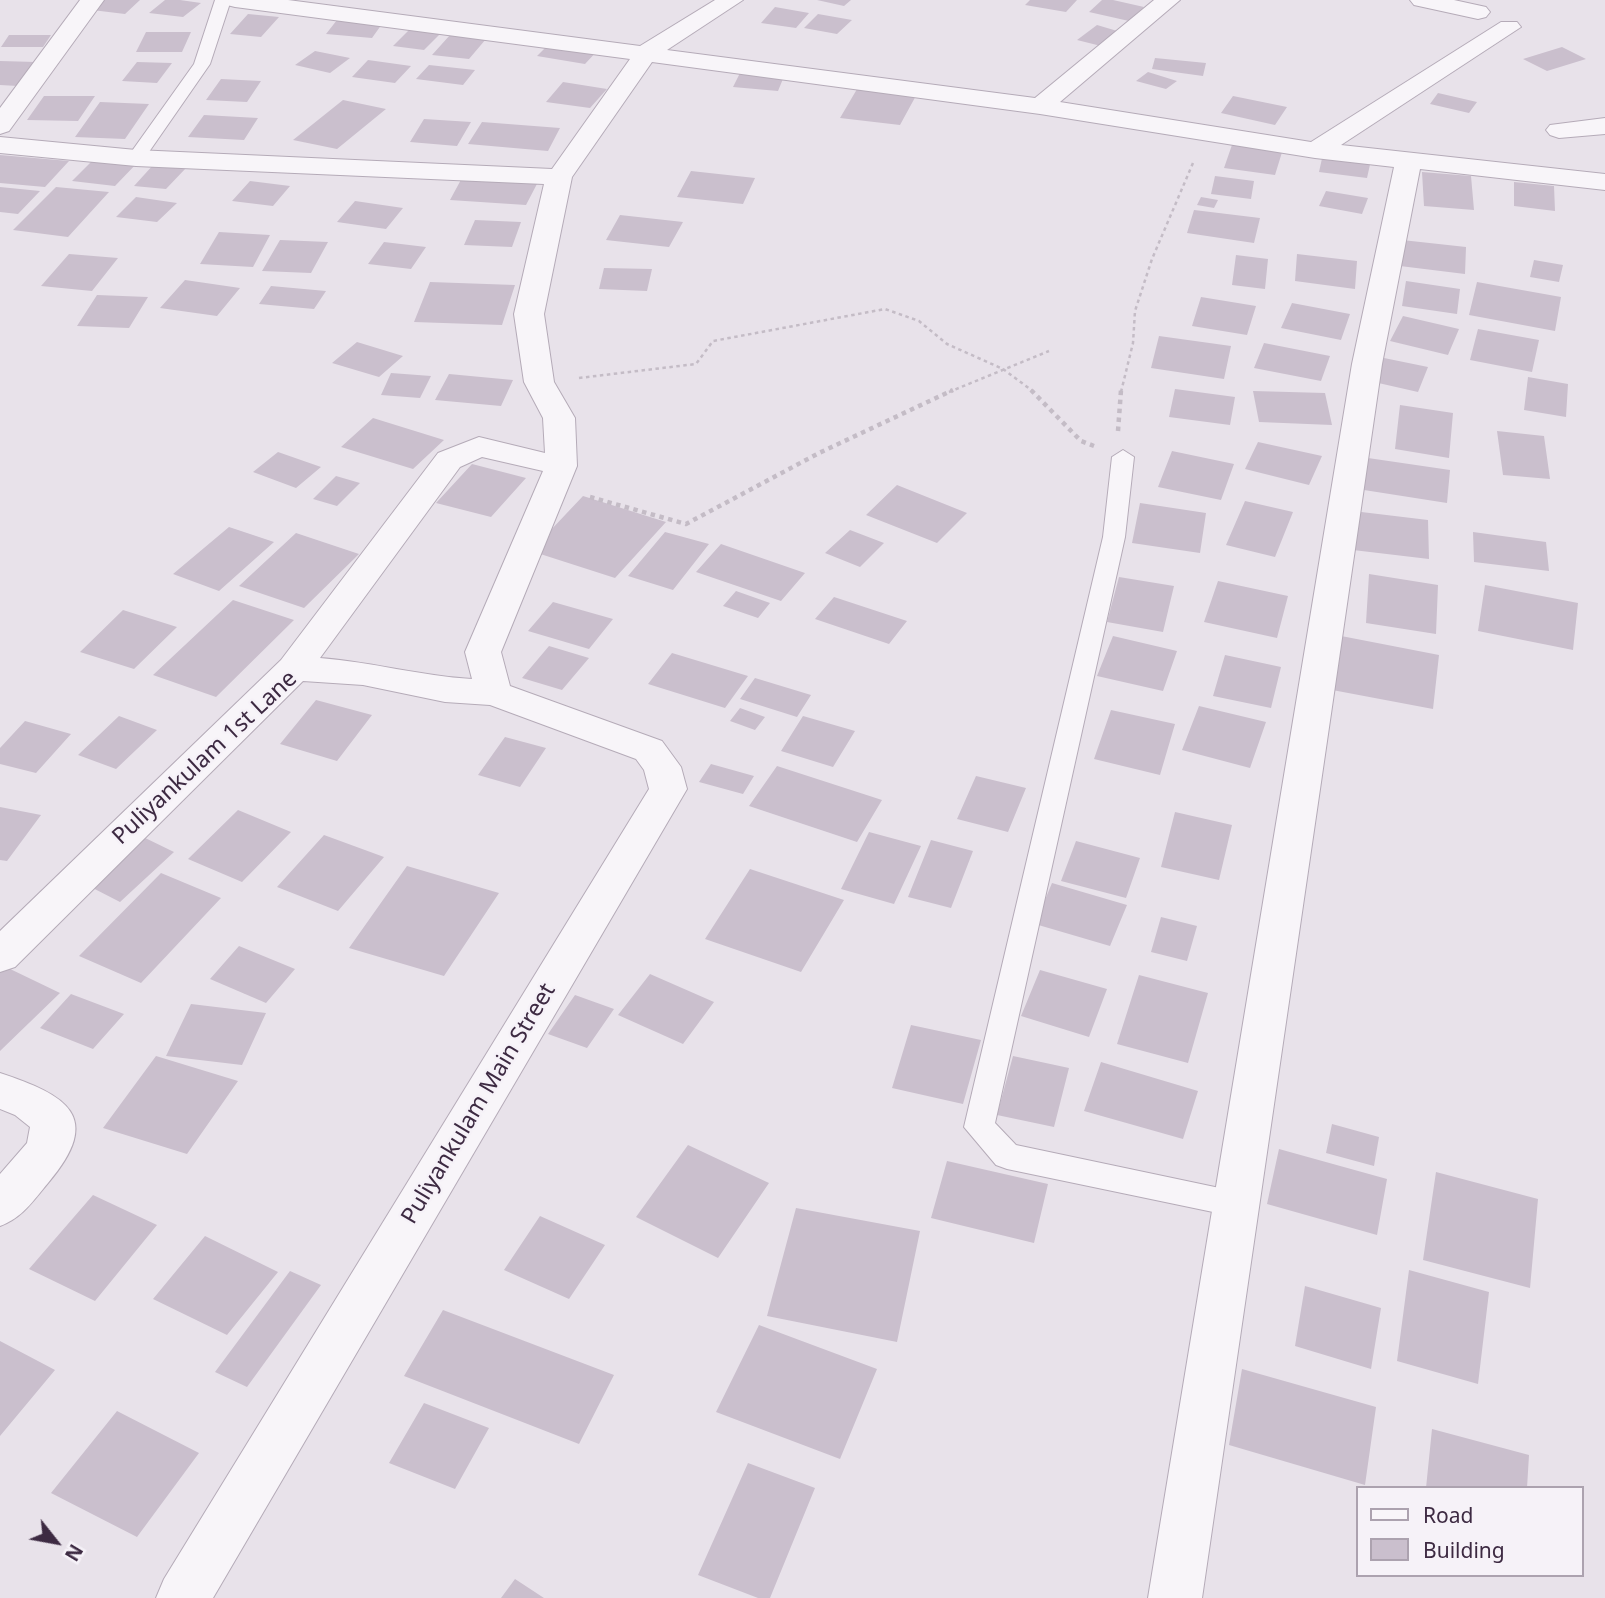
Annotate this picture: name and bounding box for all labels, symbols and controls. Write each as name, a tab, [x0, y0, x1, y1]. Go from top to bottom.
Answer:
street label: Puliyankulam 1st Lane	[107, 665, 303, 851]
street label: Puliyankulam Main Street	[396, 979, 562, 1229]
legend	[1356, 1486, 1584, 1577]
text: Road	[1423, 1501, 1473, 1529]
north arrow	[21, 1507, 91, 1577]
text: Building	[1423, 1536, 1505, 1564]
text: N	[59, 1539, 89, 1566]

